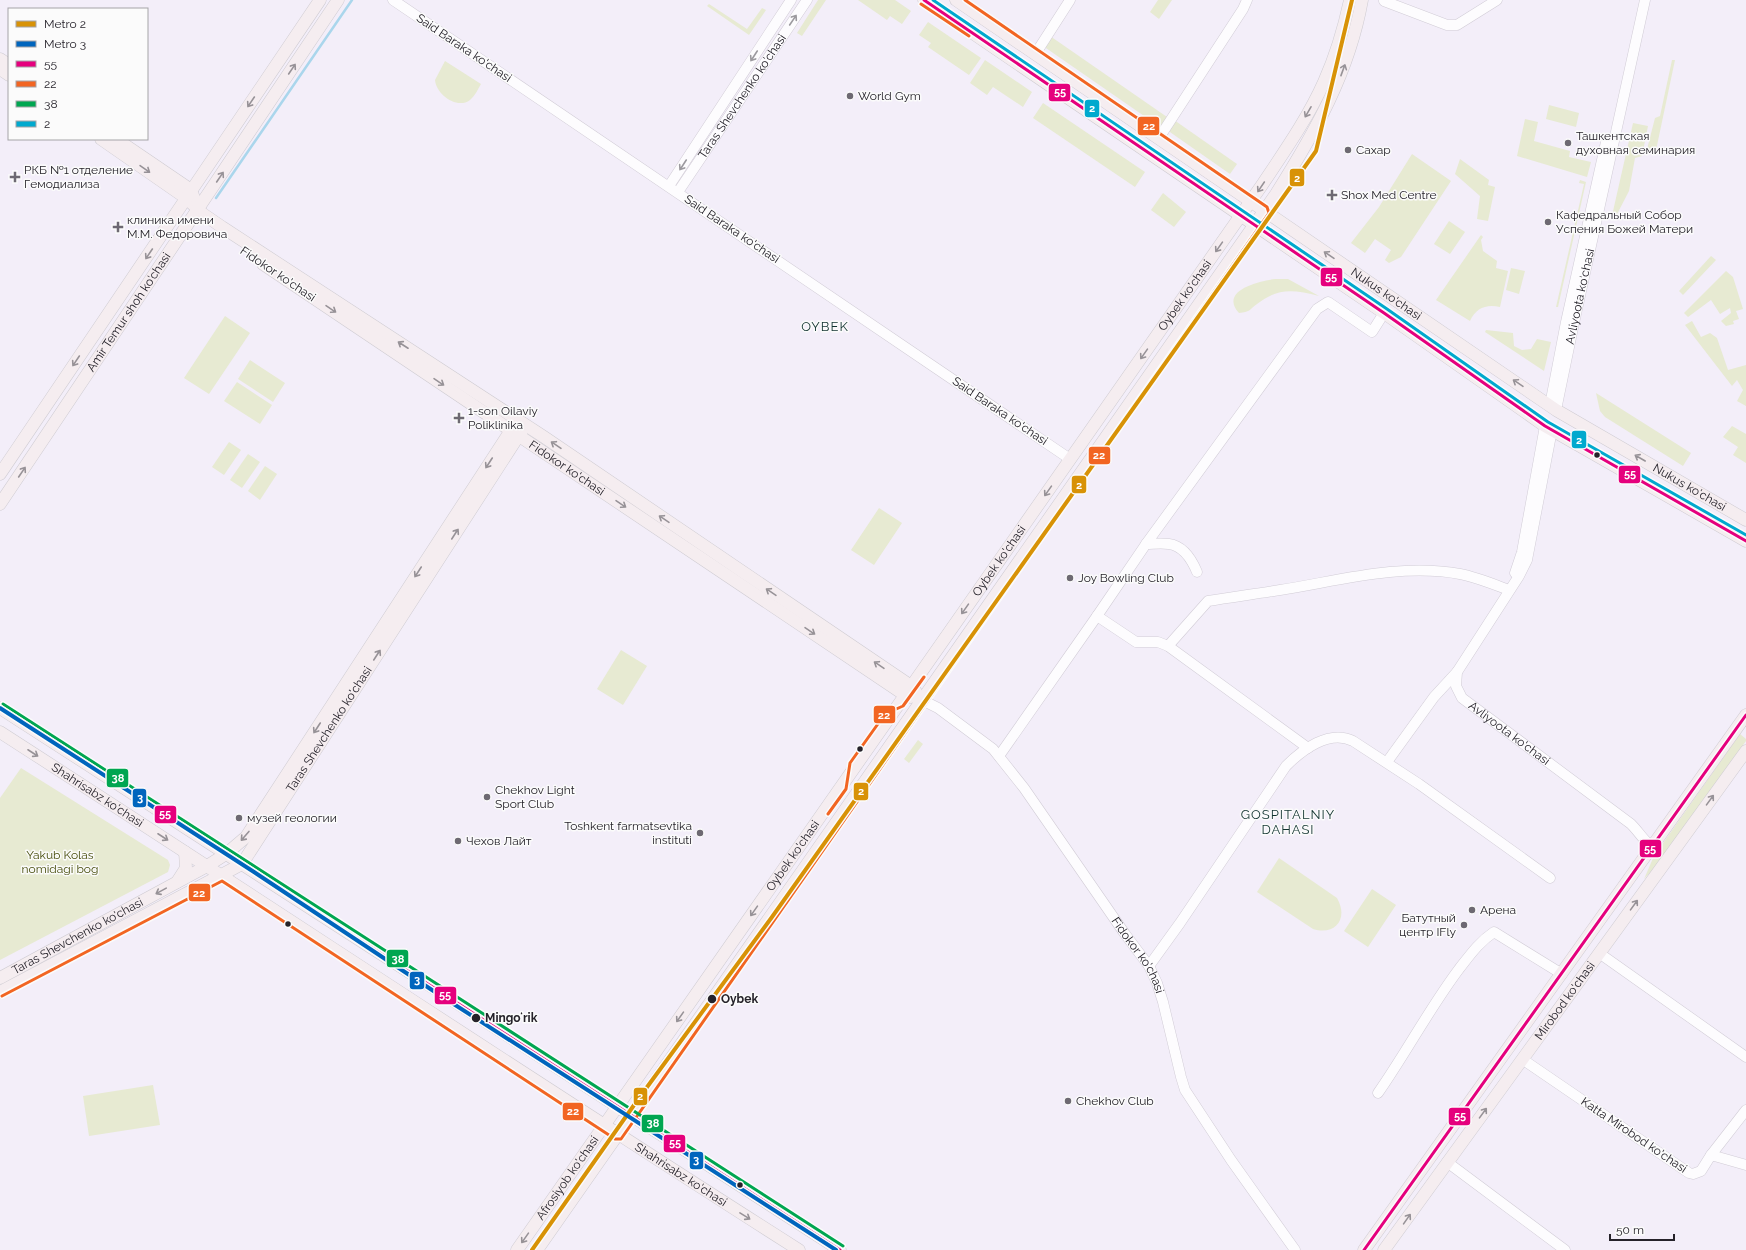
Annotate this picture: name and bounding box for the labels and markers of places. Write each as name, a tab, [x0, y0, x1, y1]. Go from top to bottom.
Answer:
place label: World Gym	[858, 89, 921, 103]
marker: World Gym	[845, 91, 855, 101]
place label: Ташкентская духовная семинария	[1576, 129, 1695, 157]
marker: Ташкентская духовная семинария	[1563, 138, 1573, 148]
place label: Сахар	[1356, 143, 1391, 157]
marker: Сахар	[1343, 145, 1353, 155]
place label: РКБ №1 отделение Гемодиализа	[24, 163, 133, 191]
marker: РКБ №1 отделение Гемодиализа	[9, 171, 21, 183]
place label: Shox Med Centre	[1341, 188, 1437, 202]
marker: Shox Med Centre	[1326, 189, 1338, 201]
place label: Кафедральный Собор Успения Божeй Матери	[1556, 208, 1693, 236]
place label: клиника имени М.М. Федоровича	[127, 213, 227, 241]
marker: Кафедральный Собор Успения Божeй Матери	[1543, 217, 1553, 227]
marker: клиника имени М.М. Федоровича	[112, 221, 124, 233]
place label: 1-son Oilaviy Poliklinika	[468, 404, 538, 432]
marker: 1-son Oilaviy Poliklinika	[453, 412, 465, 424]
unlabelled marker	[1592, 450, 1602, 460]
place label: Joy Bowling Club	[1078, 571, 1174, 585]
marker: Joy Bowling Club	[1065, 573, 1075, 583]
unlabelled marker	[855, 744, 865, 754]
place label: Chekhov Light Sport Club	[495, 783, 575, 811]
marker: Chekhov Light Sport Club	[482, 792, 492, 802]
place label: музей геологии	[247, 811, 337, 825]
marker: музей геологии	[234, 813, 244, 823]
place label: Toshkent farmatsevtika instituti	[564, 819, 692, 847]
marker: Toshkent farmatsevtika instituti	[695, 828, 705, 838]
place label: Чехов Лайт	[466, 834, 532, 848]
marker: Чехов Лайт	[453, 836, 463, 846]
place label: Арена	[1480, 903, 1516, 917]
marker: Арена	[1467, 905, 1477, 915]
place label: Батутный центр IFly	[1399, 911, 1456, 939]
unlabelled marker	[283, 919, 293, 929]
marker: Батутный центр IFly	[1459, 920, 1469, 930]
place label: Oybek	[721, 992, 758, 1006]
marker: Oybek	[706, 993, 718, 1005]
place label: Mingoʻrik	[485, 1011, 538, 1025]
marker: Mingoʻrik	[470, 1012, 482, 1024]
place label: Chekhov Club	[1076, 1094, 1154, 1108]
marker: Chekhov Club	[1063, 1096, 1073, 1106]
unlabelled marker	[735, 1180, 745, 1190]

